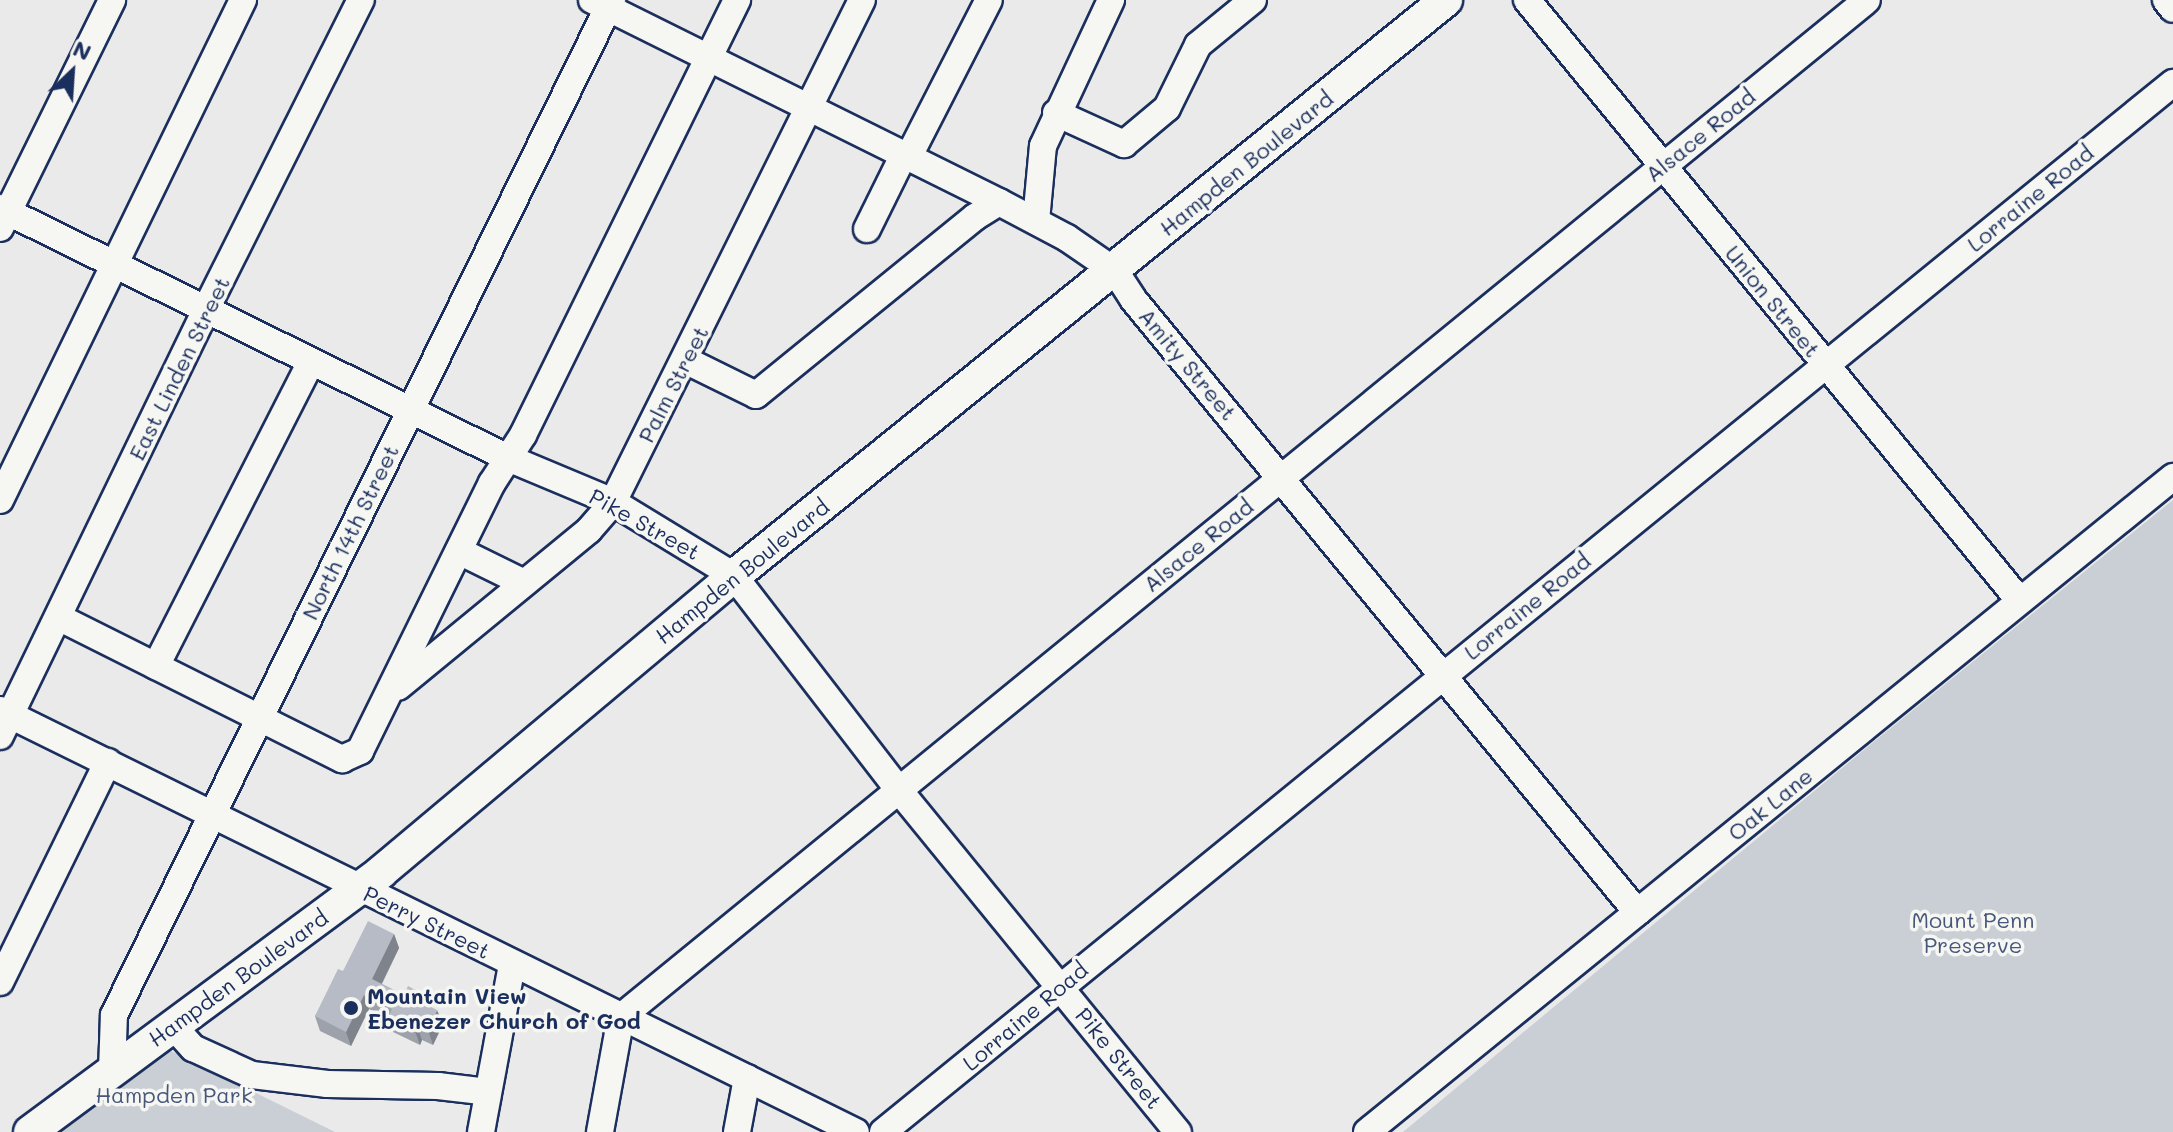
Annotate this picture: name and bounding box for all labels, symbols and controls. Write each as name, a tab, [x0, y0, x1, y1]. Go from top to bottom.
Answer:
north arrow	[32, 32, 112, 112]
text: N	[69, 33, 96, 66]
street label: Alsace Road	[1640, 83, 1760, 187]
street label: Hampden Boulevard	[1154, 85, 1338, 241]
street label: Lorraine Road	[1962, 139, 2098, 257]
street label: Union Street	[1720, 240, 1826, 362]
street label: East Linden Street	[123, 272, 235, 464]
street label: Amity Street	[1134, 303, 1242, 425]
street label: Palm Street	[632, 321, 714, 447]
street label: North 14th Street	[296, 440, 404, 624]
street label: Pike Street	[585, 483, 705, 565]
street label: Hampden Boulevard	[650, 493, 834, 649]
street label: Alsace Road	[1138, 493, 1258, 597]
street label: Lorraine Road	[1459, 547, 1595, 665]
street label: Oak Lane	[1722, 762, 1818, 846]
street label: Perry Street	[359, 880, 495, 964]
street label: Hampden Boulevard	[143, 904, 333, 1052]
park label: Mount Penn Preserve	[1912, 906, 2034, 958]
street label: Lorraine Road	[957, 956, 1093, 1076]
place label: Mountain View Ebenezer Church of God	[367, 982, 641, 1034]
marker: Mountain View Ebenezer Church of God	[342, 999, 360, 1017]
street label: Pike Street	[1070, 1002, 1168, 1114]
park label: Hampden Park	[95, 1082, 253, 1108]

